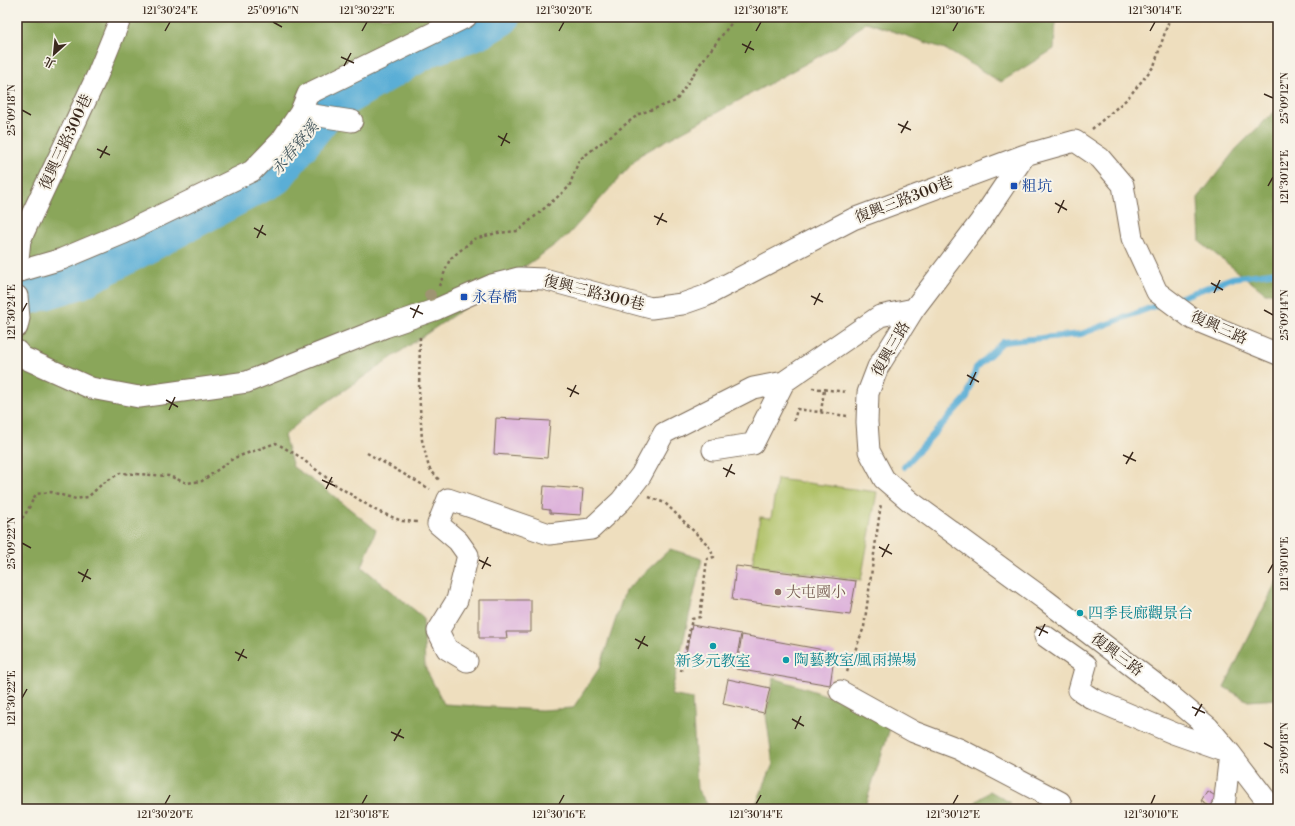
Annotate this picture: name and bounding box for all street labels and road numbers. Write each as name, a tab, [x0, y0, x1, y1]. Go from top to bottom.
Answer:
street label: 復興三路300巷	[36, 91, 96, 193]
street label: 復興三路300巷	[852, 173, 956, 227]
street label: 復興三路300巷	[542, 271, 646, 315]
street label: 復興三路	[1188, 307, 1250, 349]
street label: 復興三路	[868, 318, 914, 380]
street label: 復興三路	[1087, 629, 1147, 681]

